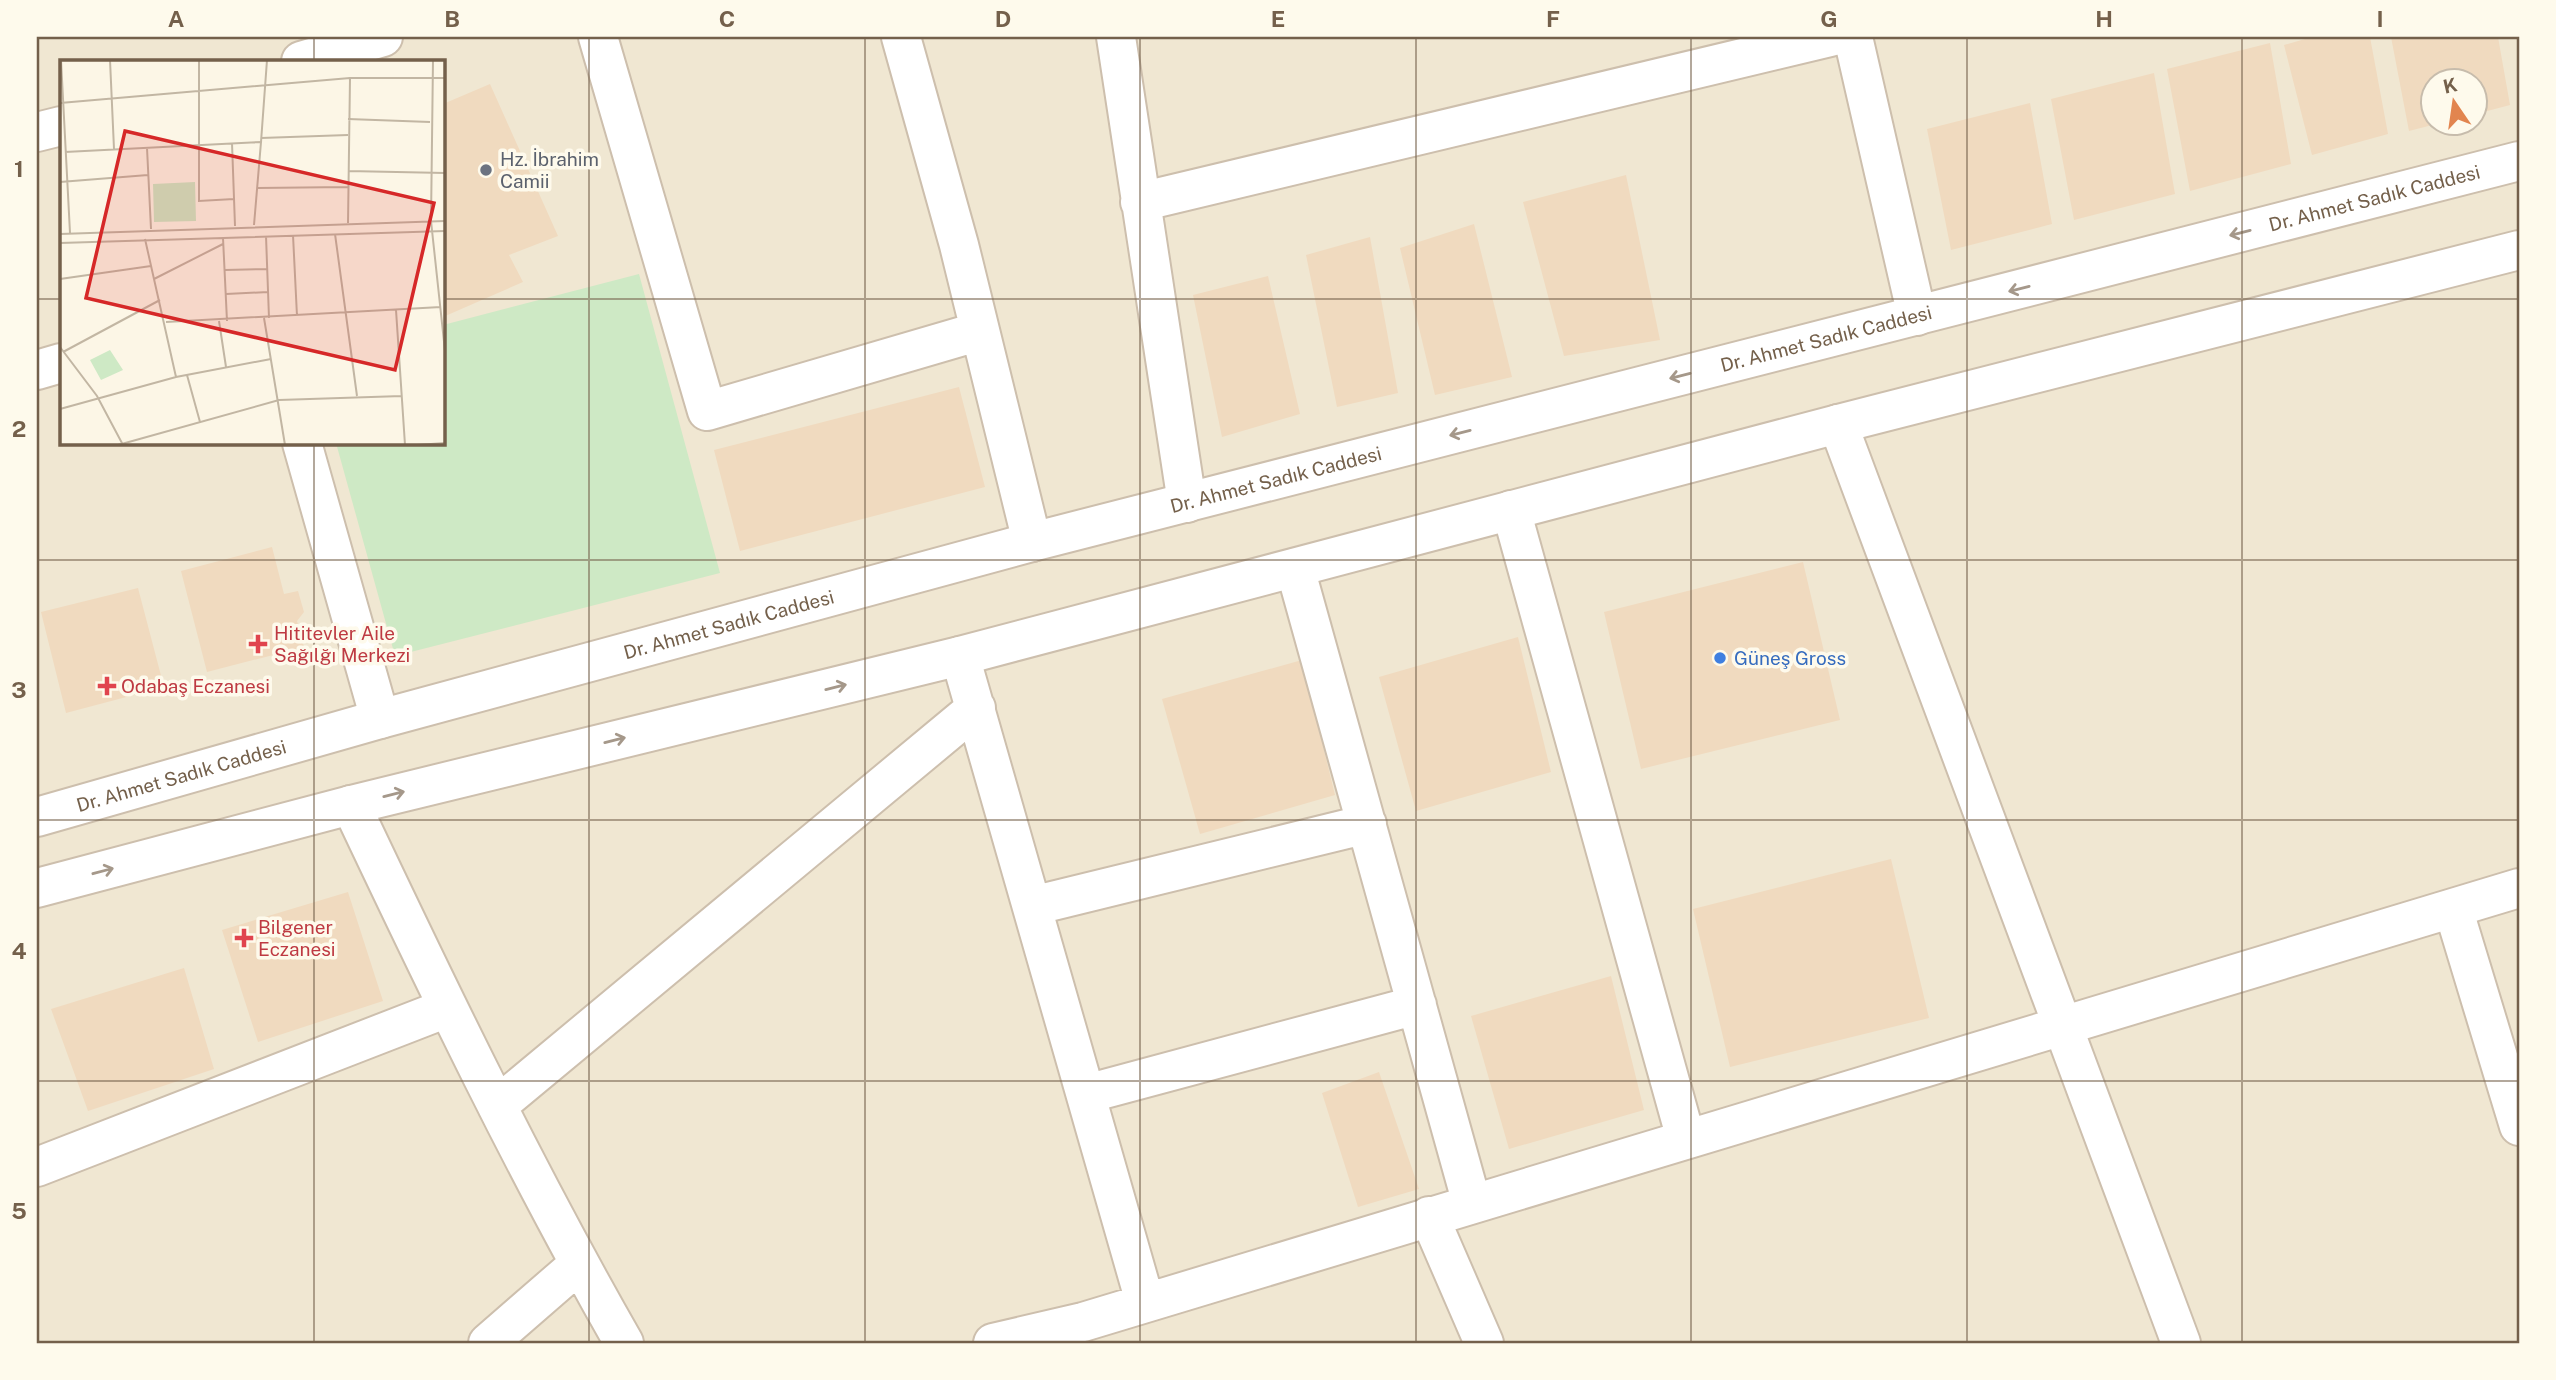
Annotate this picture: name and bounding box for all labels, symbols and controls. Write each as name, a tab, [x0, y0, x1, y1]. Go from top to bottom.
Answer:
text: A	[168, 5, 185, 32]
text: B	[444, 5, 460, 32]
text: C	[719, 5, 735, 32]
text: D	[995, 5, 1011, 32]
text: E	[1271, 5, 1285, 32]
text: F	[1546, 5, 1560, 32]
text: G	[1820, 5, 1838, 32]
text: H	[2095, 5, 2113, 32]
text: I	[2376, 5, 2384, 32]
inset map	[60, 60, 444, 444]
north arrow	[2420, 66, 2490, 136]
text: K	[2441, 73, 2460, 98]
place label: Hz. İbrahim Camii	[500, 148, 599, 192]
text: 1	[14, 155, 24, 182]
street label: Dr. Ahmet Sadık Caddesi	[2266, 160, 2482, 236]
marker: Hz. İbrahim Camii	[478, 162, 494, 178]
one-way arrow	[2229, 227, 2251, 240]
one-way arrow	[2008, 284, 2030, 297]
street label: Dr. Ahmet Sadık Caddesi	[1718, 301, 1934, 376]
one-way arrow	[1669, 370, 1692, 383]
text: 2	[12, 415, 26, 442]
one-way arrow	[1449, 427, 1472, 440]
street label: Dr. Ahmet Sadık Caddesi	[1168, 442, 1384, 517]
street label: Dr. Ahmet Sadık Caddesi	[621, 585, 836, 663]
place label: Hititevler Aile Sağılğı Merkezi	[274, 622, 410, 666]
marker: Hititevler Aile Sağılğı Merkezi	[248, 634, 268, 654]
place label: Güneş Gross	[1734, 647, 1846, 669]
marker: Güneş Gross	[1712, 650, 1728, 666]
place label: Odabaş Eczanesi	[121, 675, 270, 697]
text: 3	[11, 676, 27, 703]
marker: Odabaş Eczanesi	[99, 678, 115, 694]
one-way arrow	[824, 679, 847, 693]
one-way arrow	[603, 733, 626, 746]
street label: Dr. Ahmet Sadık Caddesi	[74, 735, 289, 816]
one-way arrow	[382, 787, 405, 800]
one-way arrow	[91, 864, 114, 877]
place label: Bilgener Eczanesi	[258, 916, 335, 960]
marker: Bilgener Eczanesi	[236, 930, 252, 946]
text: 4	[11, 937, 27, 964]
text: 5	[11, 1197, 27, 1224]

